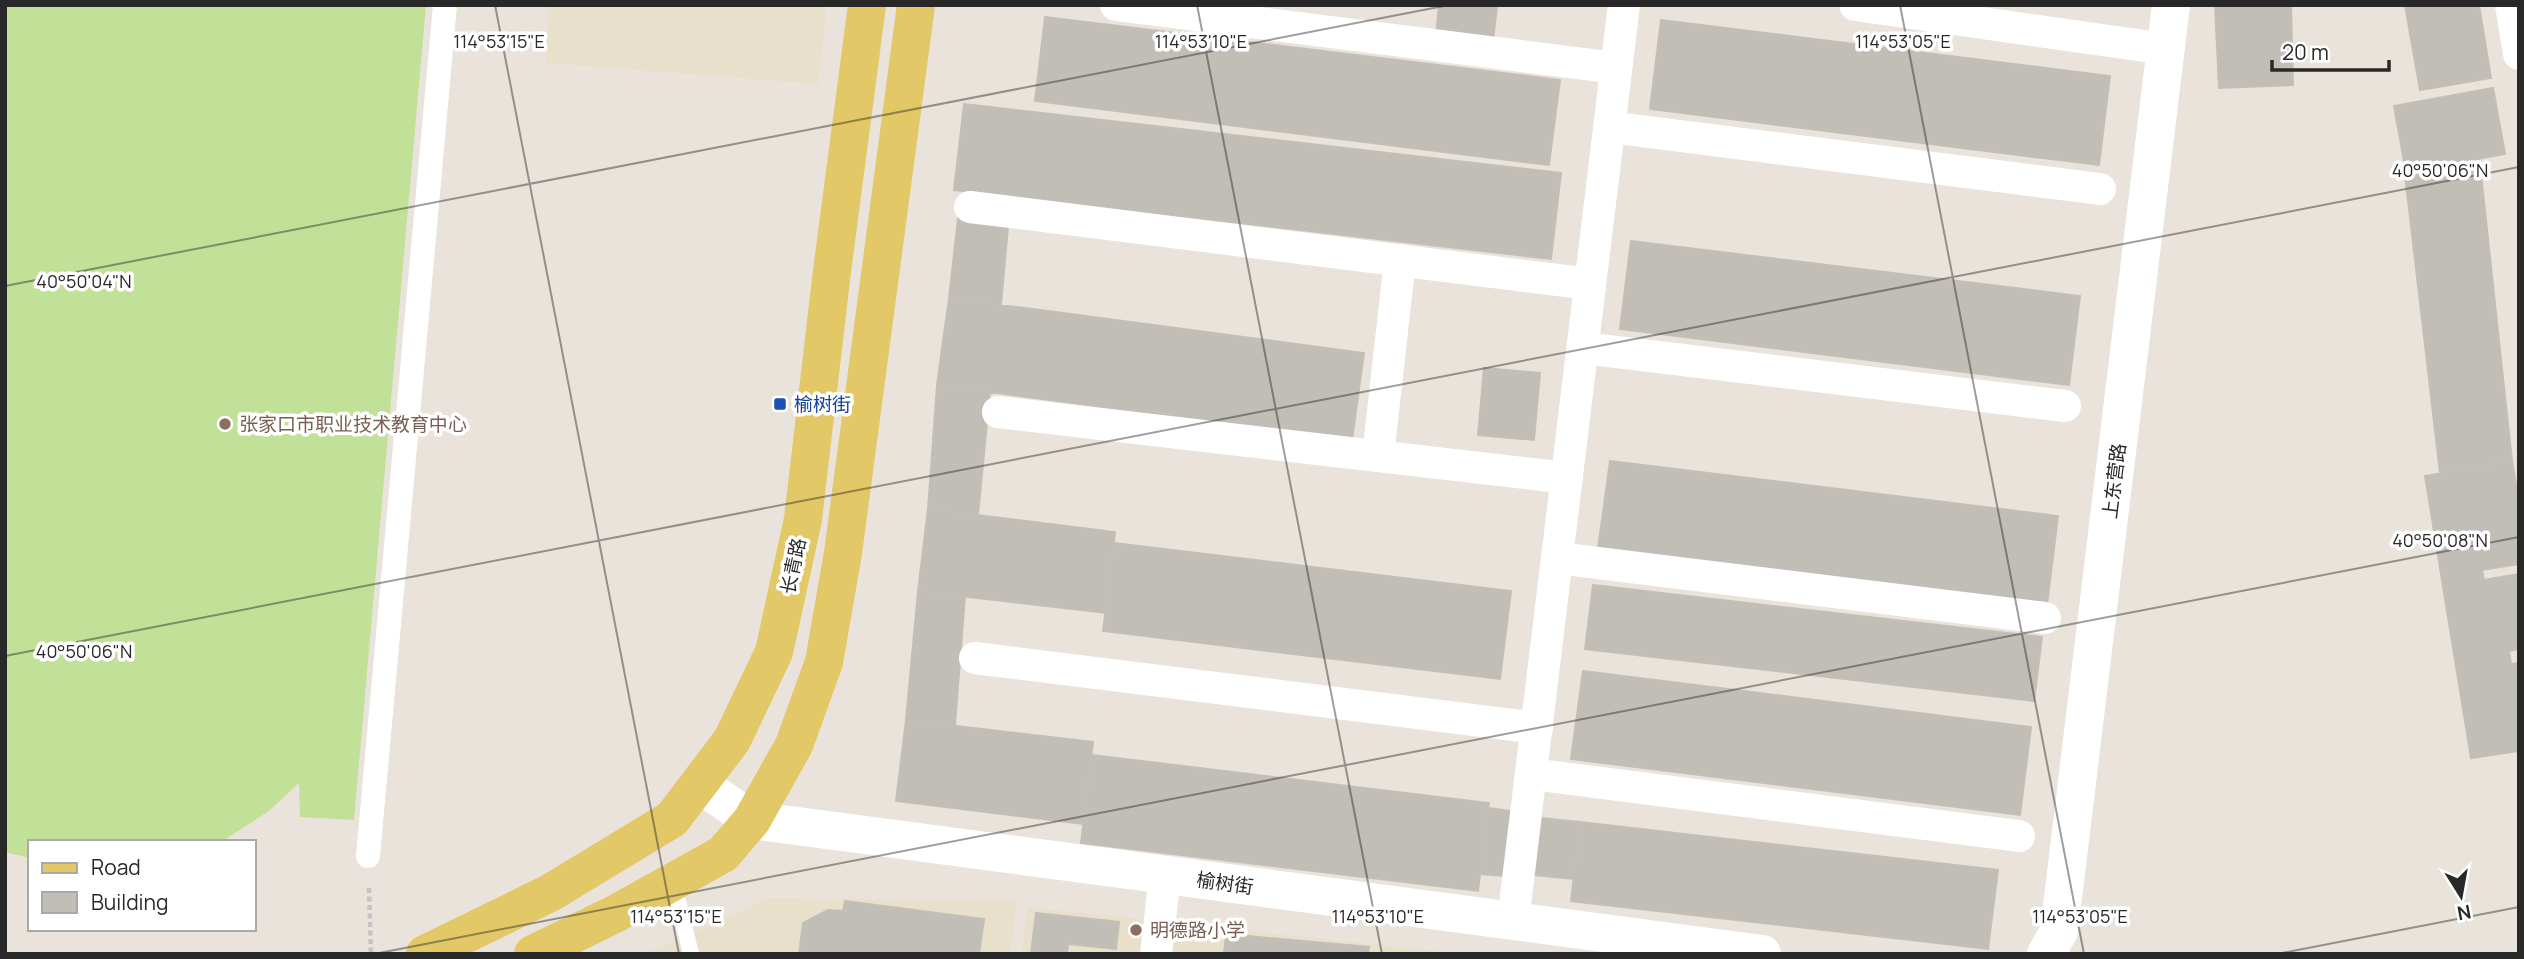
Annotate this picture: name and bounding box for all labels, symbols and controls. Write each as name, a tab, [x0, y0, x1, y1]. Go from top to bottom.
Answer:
scale bar	[2272, 28, 2389, 72]
text: 114°53'15"E	[453, 29, 545, 53]
text: 114°53'10"E	[1155, 29, 1247, 53]
text: 114°53'05"E	[1855, 29, 1951, 53]
text: 20 m	[2282, 38, 2329, 66]
text: 40°50'06"N	[2392, 158, 2488, 182]
text: 40°50'04"N	[36, 269, 132, 293]
place label: 榆树街	[794, 391, 851, 417]
marker: 榆树街	[772, 396, 788, 412]
place label: 张家口市职业技术教育中心	[239, 411, 467, 437]
marker: 张家口市职业技术教育中心	[217, 416, 233, 432]
street label: 上东营路	[2096, 442, 2132, 520]
text: 40°50'08"N	[2392, 528, 2488, 552]
street label: 长青路	[774, 535, 812, 597]
text: 40°50'06"N	[36, 639, 132, 663]
legend	[28, 840, 256, 931]
text: Road	[91, 853, 141, 881]
north arrow	[2426, 861, 2496, 931]
street label: 榆树街	[1195, 866, 1255, 900]
text: Building	[91, 888, 168, 916]
text: N	[2455, 899, 2473, 927]
text: 114°53'15"E	[630, 904, 722, 928]
text: 114°53'10"E	[1332, 904, 1424, 928]
text: 114°53'05"E	[2032, 904, 2128, 928]
place label: 明德路小学	[1150, 917, 1245, 943]
marker: 明德路小学	[1128, 922, 1144, 938]

